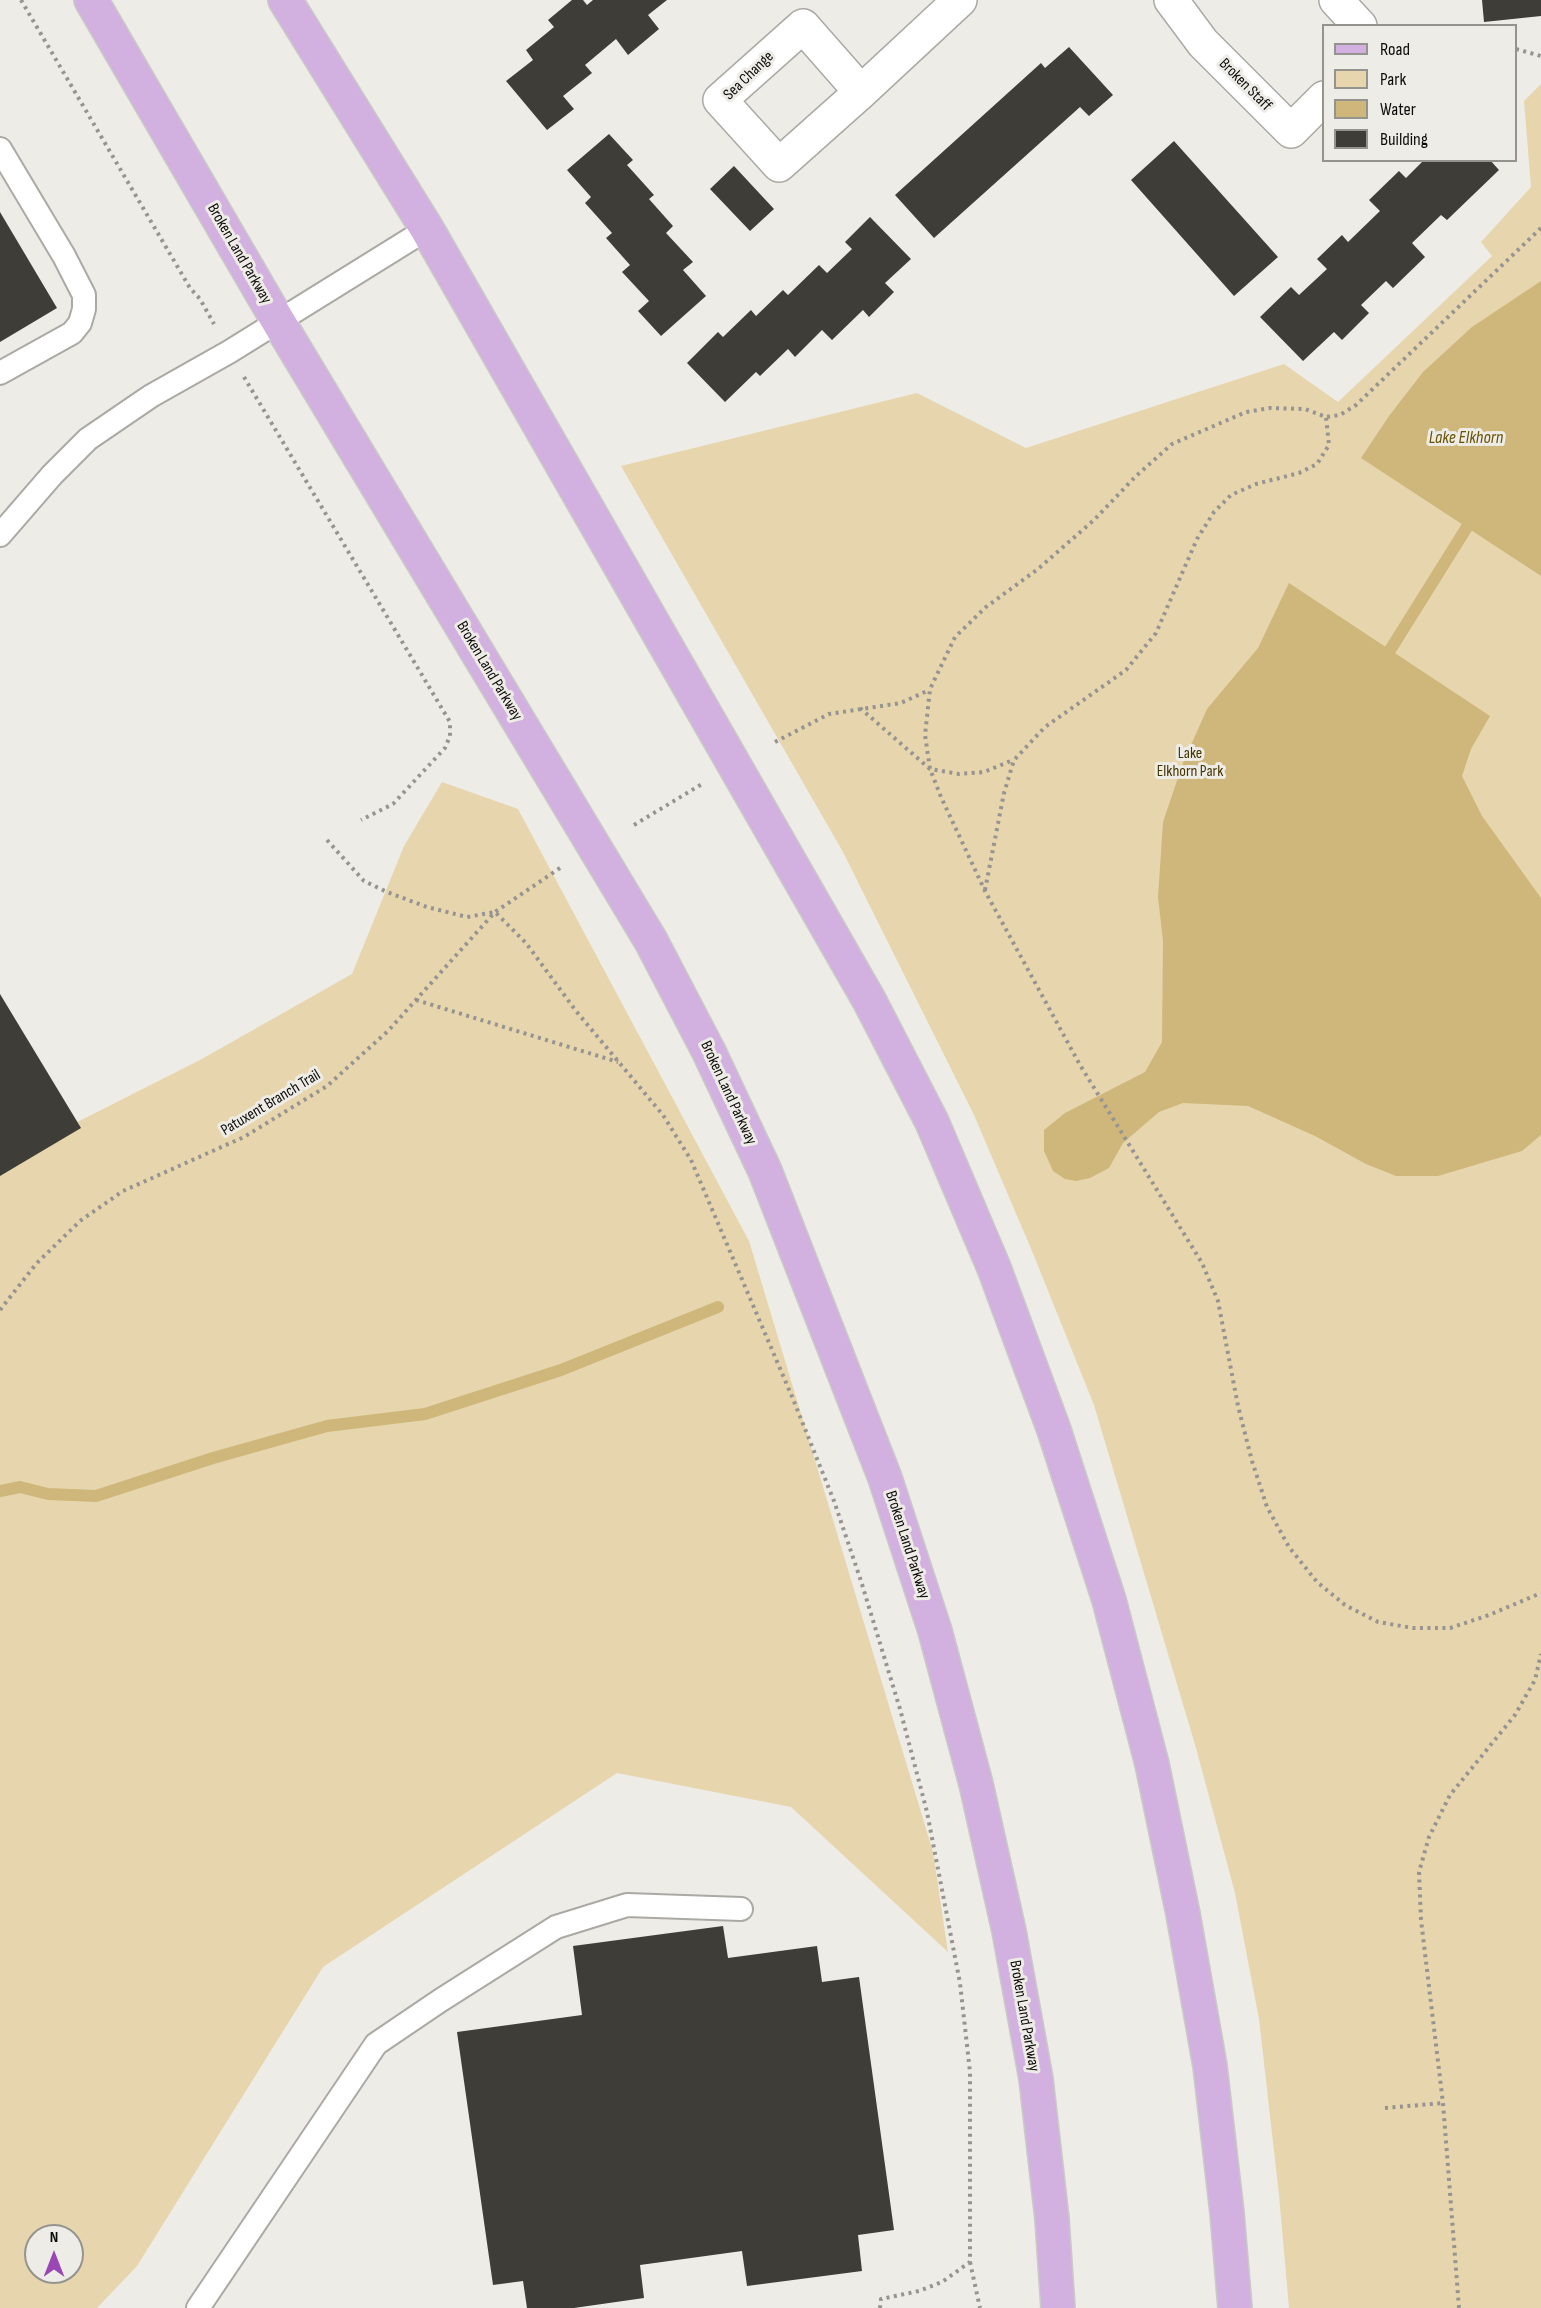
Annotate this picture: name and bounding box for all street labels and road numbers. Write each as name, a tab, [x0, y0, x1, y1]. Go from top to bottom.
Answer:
street label: Sea Change	[720, 47, 778, 105]
street label: Broken Staff	[1215, 55, 1275, 115]
street label: Broken Land Parkway	[203, 201, 275, 307]
street label: Broken Land Parkway	[452, 618, 526, 724]
street label: Broken Land Parkway	[696, 1038, 760, 1148]
street label: Patuxent Branch Trail	[218, 1066, 324, 1140]
street label: Broken Land Parkway	[881, 1489, 933, 1601]
street label: Broken Land Parkway	[1005, 1959, 1043, 2073]

